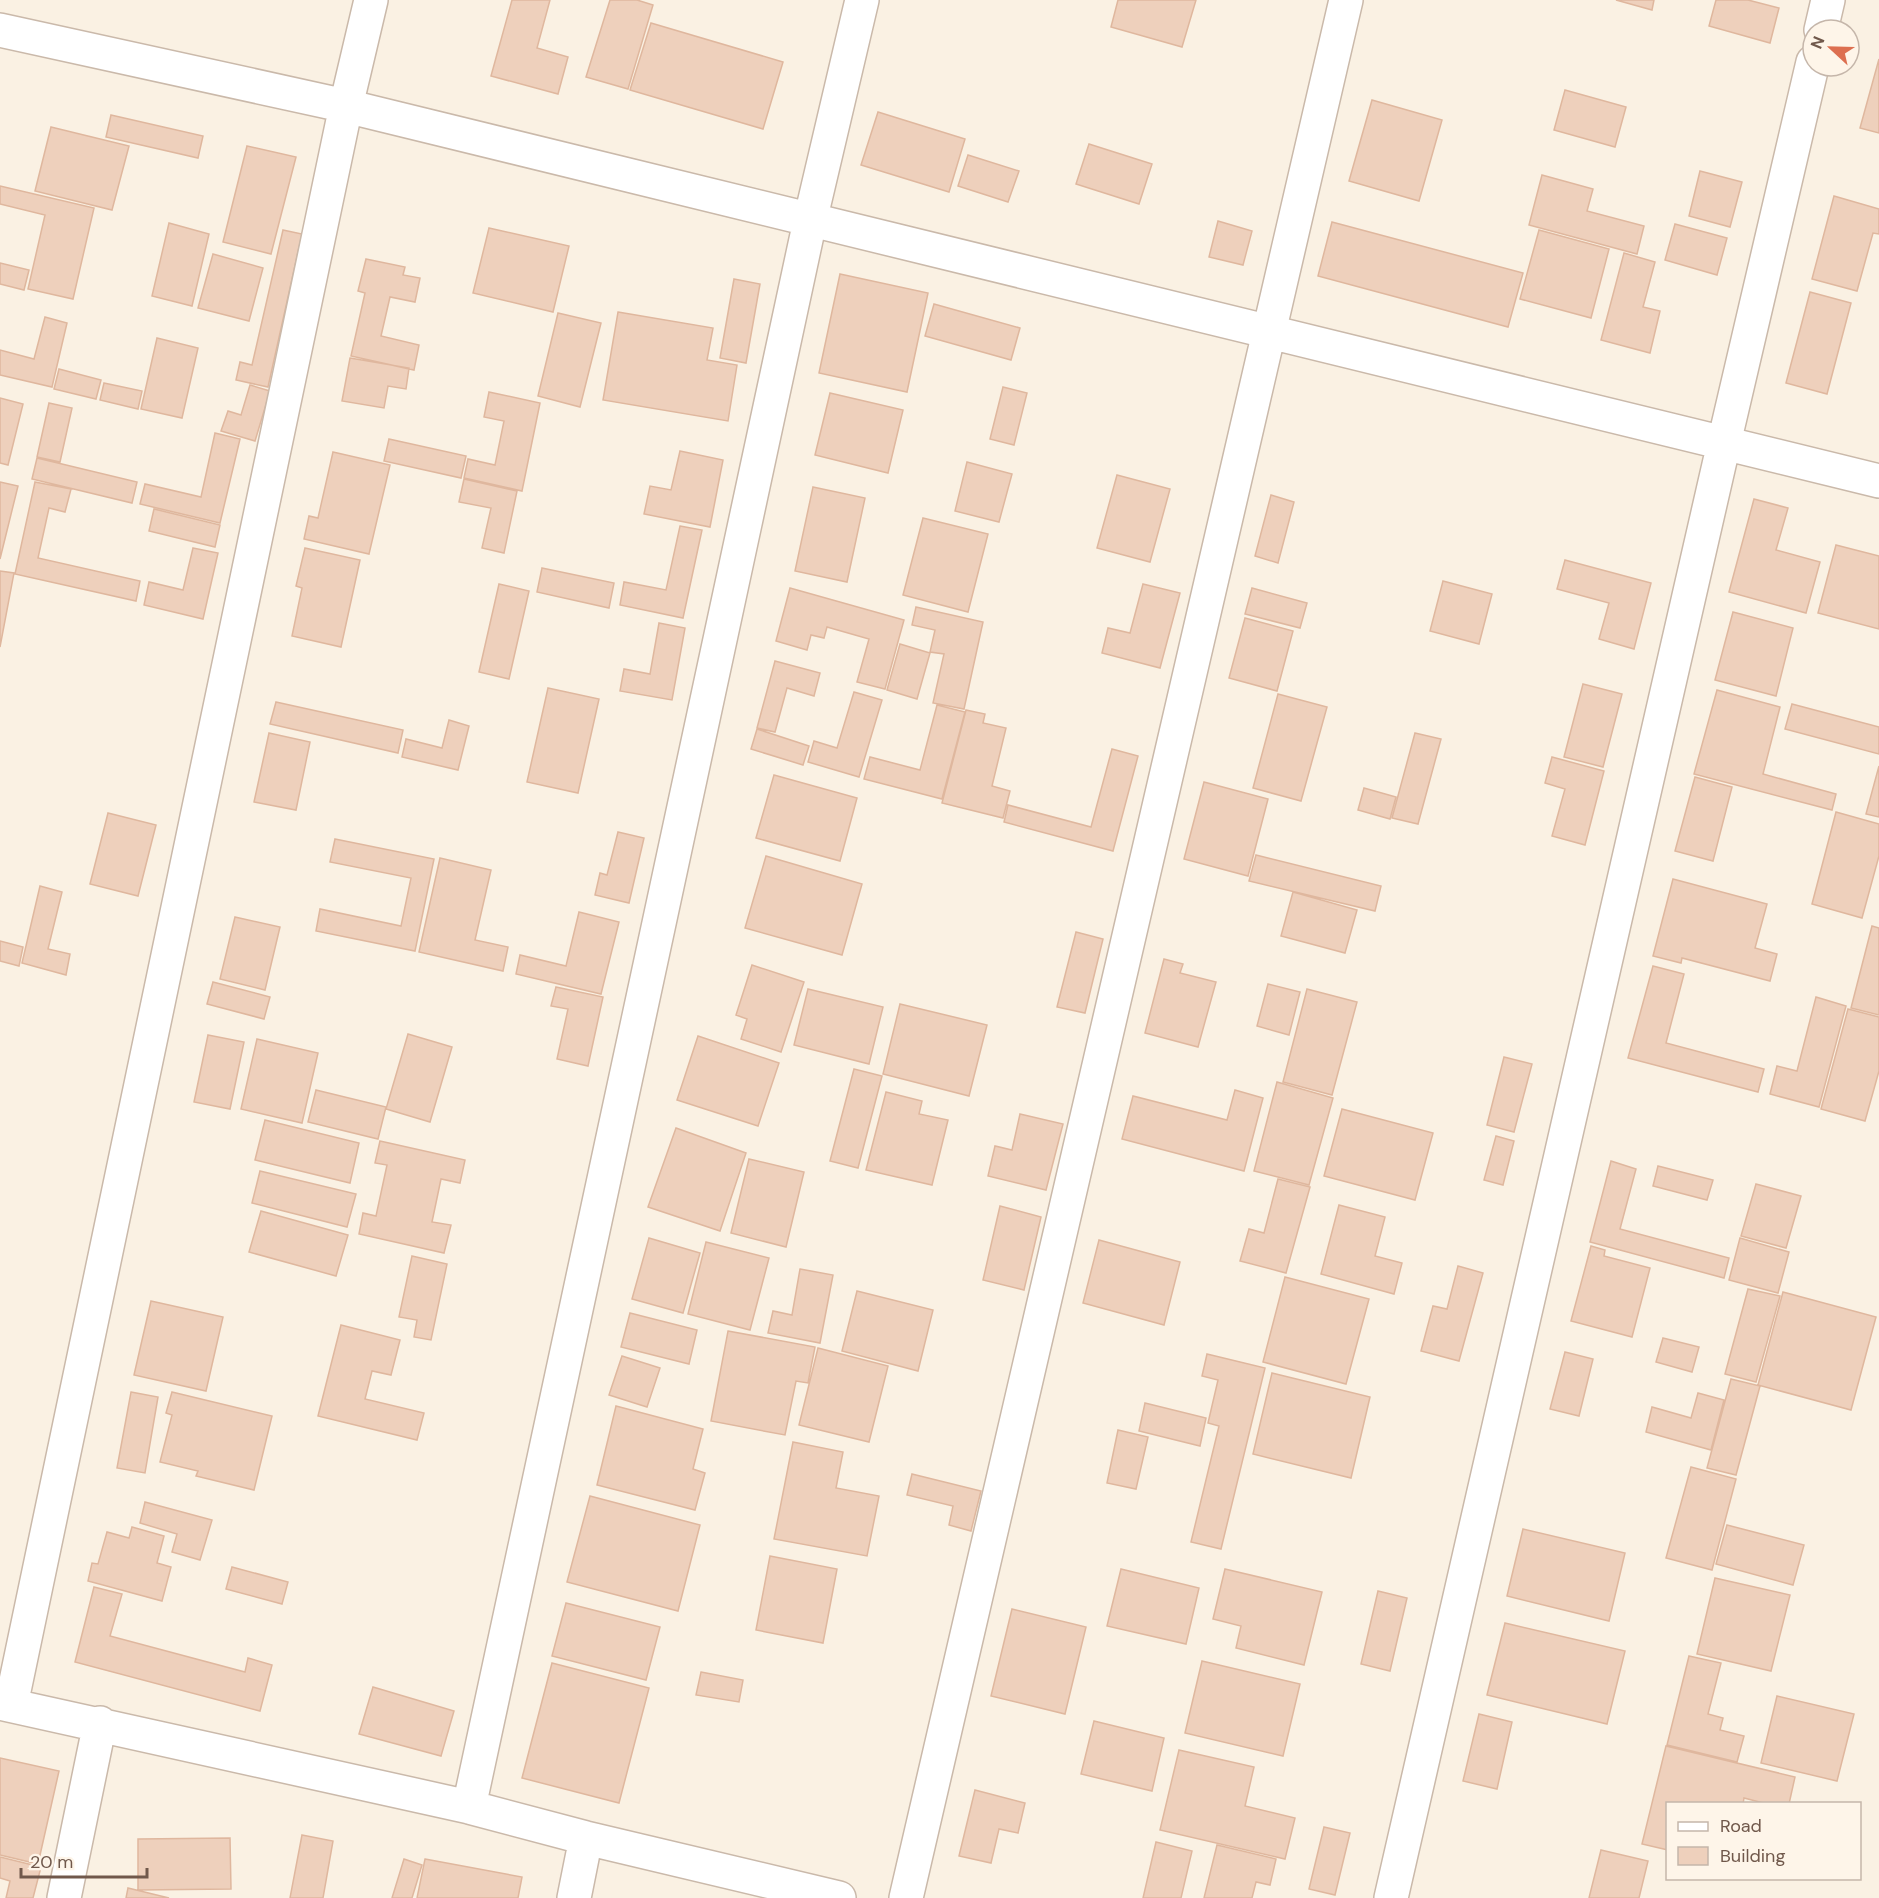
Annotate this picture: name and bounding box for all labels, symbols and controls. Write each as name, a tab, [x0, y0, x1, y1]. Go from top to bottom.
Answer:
north arrow	[1801, 18, 1861, 78]
text: N	[1806, 33, 1829, 52]
legend	[1666, 1802, 1861, 1880]
text: Road	[1720, 1814, 1762, 1838]
scale bar	[21, 1841, 147, 1879]
text: Building	[1720, 1844, 1785, 1868]
text: 20 m	[30, 1850, 73, 1874]

